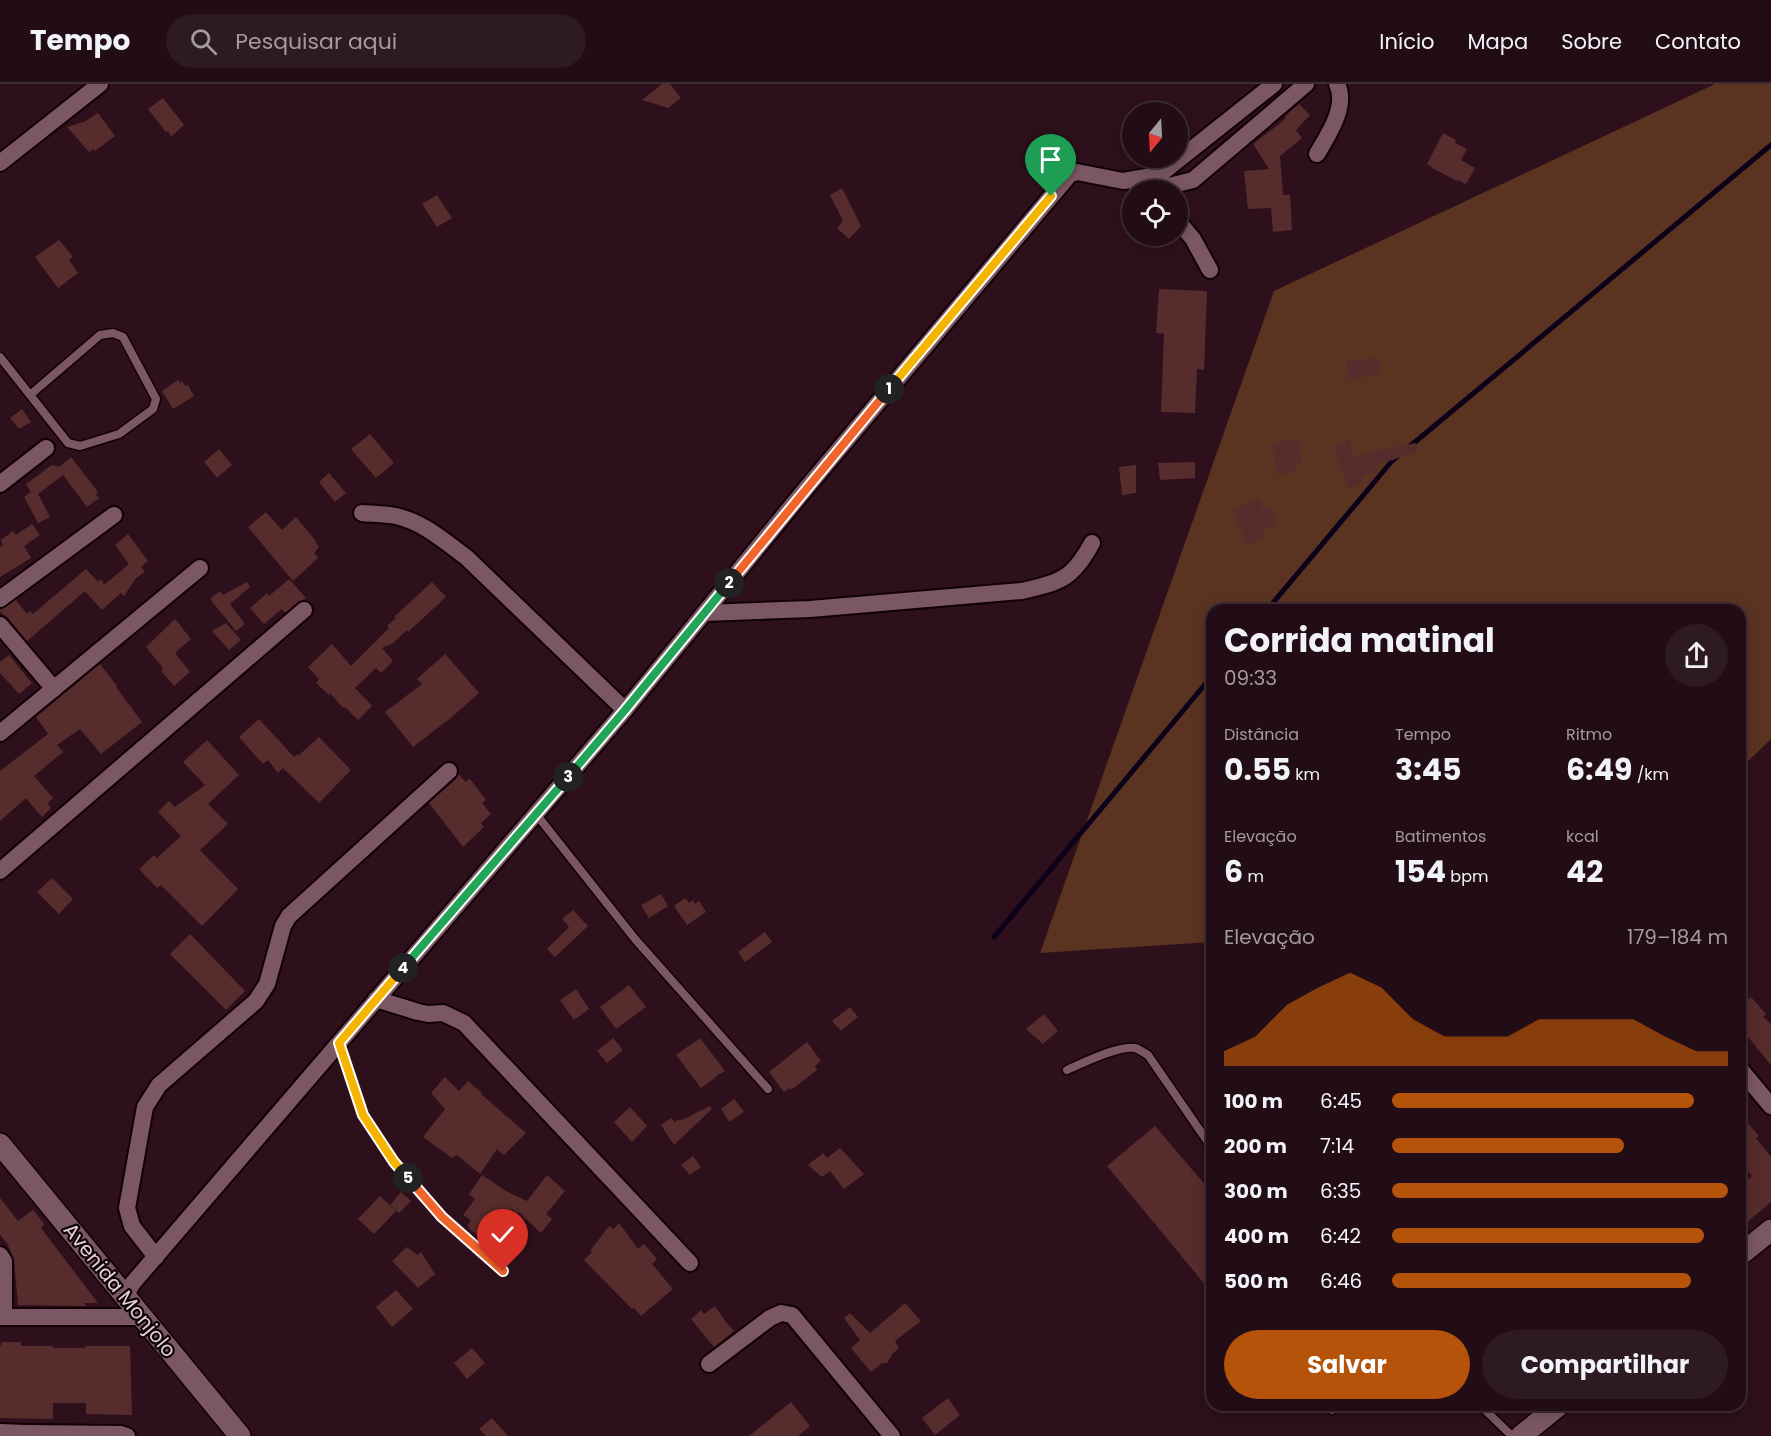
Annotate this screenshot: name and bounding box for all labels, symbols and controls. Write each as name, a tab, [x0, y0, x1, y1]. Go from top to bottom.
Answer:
search box	[166, 14, 586, 68]
text: Tempo	[30, 21, 130, 60]
icon: search	[187, 25, 220, 58]
text: Pesquisar aqui	[235, 26, 397, 57]
text: Início	[1379, 27, 1434, 56]
text: Mapa	[1467, 27, 1528, 56]
text: Sobre	[1561, 27, 1622, 56]
text: Contato	[1655, 27, 1741, 56]
north arrow	[1122, 102, 1188, 168]
map controls	[1122, 102, 1188, 246]
pin	[1025, 134, 1076, 196]
icon: arrive	[1034, 143, 1067, 176]
button: locate	[1122, 180, 1188, 246]
pin: 1	[874, 374, 904, 404]
text: 1	[886, 377, 892, 400]
pin: 2	[714, 568, 744, 598]
text: 2	[724, 571, 734, 594]
text: Corrida matinal	[1224, 617, 1495, 664]
button: share	[1665, 624, 1728, 687]
text: 09:33	[1224, 664, 1277, 692]
text: Distância	[1224, 723, 1299, 746]
text: Tempo	[1395, 723, 1451, 746]
text: Ritmo	[1566, 723, 1612, 746]
text: 0.55	[1224, 748, 1291, 791]
text: 3:45	[1395, 748, 1461, 791]
text: 6:49	[1566, 748, 1632, 791]
pin: 3	[553, 762, 583, 792]
text: km	[1291, 763, 1320, 786]
text: /km	[1632, 763, 1669, 786]
text: 3	[563, 765, 573, 788]
text: Elevação	[1224, 825, 1297, 848]
text: Batimentos	[1395, 825, 1486, 848]
text: kcal	[1566, 825, 1599, 848]
text: 6	[1224, 850, 1243, 893]
text: 154	[1395, 850, 1446, 893]
text: 42	[1566, 850, 1603, 893]
text: m	[1243, 865, 1264, 888]
text: bpm	[1446, 865, 1488, 888]
text: Elevação	[1224, 923, 1315, 951]
text: 179–184 m	[1627, 923, 1728, 951]
pin: 4	[388, 953, 418, 983]
text: 4	[398, 956, 408, 979]
text: 100 m	[1224, 1087, 1283, 1115]
text: 6:45	[1320, 1087, 1362, 1115]
text: 200 m	[1224, 1132, 1287, 1160]
text: 7:14	[1320, 1132, 1354, 1160]
pin: 5	[393, 1163, 423, 1193]
text: 5	[403, 1166, 413, 1189]
text: 300 m	[1224, 1177, 1288, 1205]
text: 6:35	[1320, 1177, 1361, 1205]
pin	[477, 1209, 528, 1271]
street label: Avenida Monjolo	[57, 1217, 183, 1363]
icon: check	[486, 1218, 519, 1251]
text: 400 m	[1224, 1222, 1289, 1250]
text: 6:42	[1320, 1222, 1361, 1250]
text: 500 m	[1224, 1267, 1289, 1295]
text: 6:46	[1320, 1267, 1362, 1295]
button: Salvar	[1224, 1330, 1470, 1399]
button: Compartilhar	[1482, 1330, 1728, 1399]

